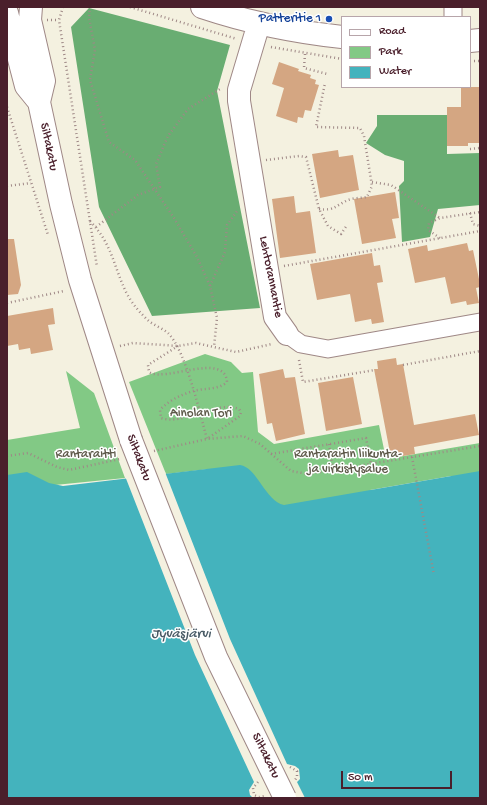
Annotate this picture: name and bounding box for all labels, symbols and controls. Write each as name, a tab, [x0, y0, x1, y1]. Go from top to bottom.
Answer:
place label: Patteritie 1	[259, 11, 321, 27]
marker: Patteritie 1	[324, 14, 334, 24]
legend	[341, 16, 471, 88]
text: Road	[379, 25, 405, 39]
text: Park	[379, 45, 402, 59]
text: Water	[379, 65, 411, 79]
street label: Siltakatu	[35, 122, 61, 172]
street label: Lehtorannantie	[254, 235, 286, 319]
park label: Ainolan Tori	[170, 406, 232, 422]
street label: Siltakatu	[122, 432, 154, 484]
park label: Rantaraitti	[56, 447, 116, 463]
park label: Rantaraitin liikunta- ja virkistysalue	[294, 447, 402, 478]
water label: Jyväsjärvi	[151, 627, 211, 643]
street label: Siltakatu	[247, 731, 283, 781]
scale bar	[343, 763, 454, 789]
text: 50 m	[348, 771, 373, 785]

